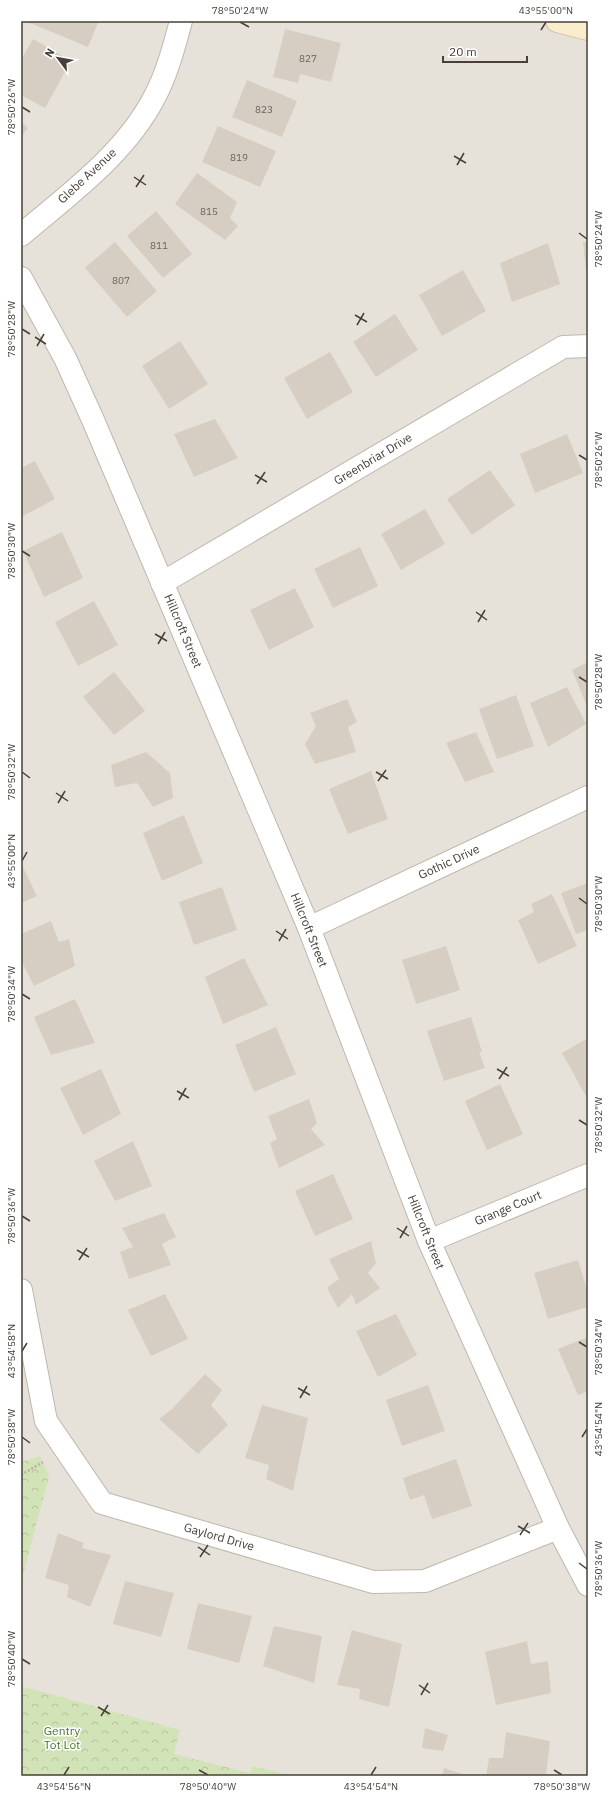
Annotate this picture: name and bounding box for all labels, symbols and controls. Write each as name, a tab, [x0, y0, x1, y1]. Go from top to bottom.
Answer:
text: 78°50'24"W	[212, 4, 268, 17]
text: 43°55'00"N	[519, 4, 573, 17]
north arrow	[38, 38, 78, 78]
scale bar	[443, 38, 527, 64]
text: 20 m	[449, 44, 477, 59]
text: N	[41, 46, 58, 60]
house number: 827	[299, 52, 317, 65]
text: 78°50'26"W	[5, 79, 18, 135]
house number: 823	[255, 103, 273, 116]
street label: Glebe Avenue	[54, 144, 119, 207]
house number: 819	[230, 151, 248, 164]
house number: 815	[200, 205, 218, 218]
text: 78°50'24"W	[592, 211, 605, 267]
house number: 811	[150, 239, 168, 252]
house number: 807	[112, 274, 130, 287]
text: 78°50'28"W	[5, 301, 18, 357]
street label: Greenbriar Drive	[331, 429, 415, 488]
text: 78°50'26"W	[592, 432, 605, 488]
text: 78°50'30"W	[5, 523, 18, 579]
street label: Hillcroft Street	[161, 592, 206, 670]
text: 78°50'28"W	[592, 654, 605, 710]
text: 78°50'32"W	[5, 744, 18, 800]
text: 43°55'00"N	[5, 834, 18, 888]
street label: Gothic Drive	[416, 841, 482, 882]
text: 78°50'30"W	[592, 876, 605, 932]
street label: Hillcroft Street	[288, 890, 331, 969]
text: 78°50'34"W	[5, 966, 18, 1022]
text: 78°50'32"W	[592, 1097, 605, 1153]
street label: Grange Court	[472, 1187, 544, 1228]
text: 78°50'36"W	[5, 1188, 18, 1244]
street label: Hillcroft Street	[405, 1192, 448, 1271]
text: 78°50'34"W	[592, 1319, 605, 1375]
text: 43°54'58"N	[5, 1324, 18, 1378]
text: 43°54'54"N	[592, 1402, 605, 1456]
text: 78°50'38"W	[5, 1409, 18, 1465]
street label: Gaylord Drive	[182, 1519, 257, 1554]
text: 78°50'36"W	[592, 1541, 605, 1597]
text: 78°50'40"W	[5, 1631, 18, 1687]
park label: Gentry Tot Lot	[44, 1723, 80, 1752]
text: 43°54'56"N	[37, 1780, 91, 1793]
text: 78°50'40"W	[180, 1780, 236, 1793]
text: 43°54'54"N	[344, 1780, 398, 1793]
text: 78°50'38"W	[534, 1780, 590, 1793]

